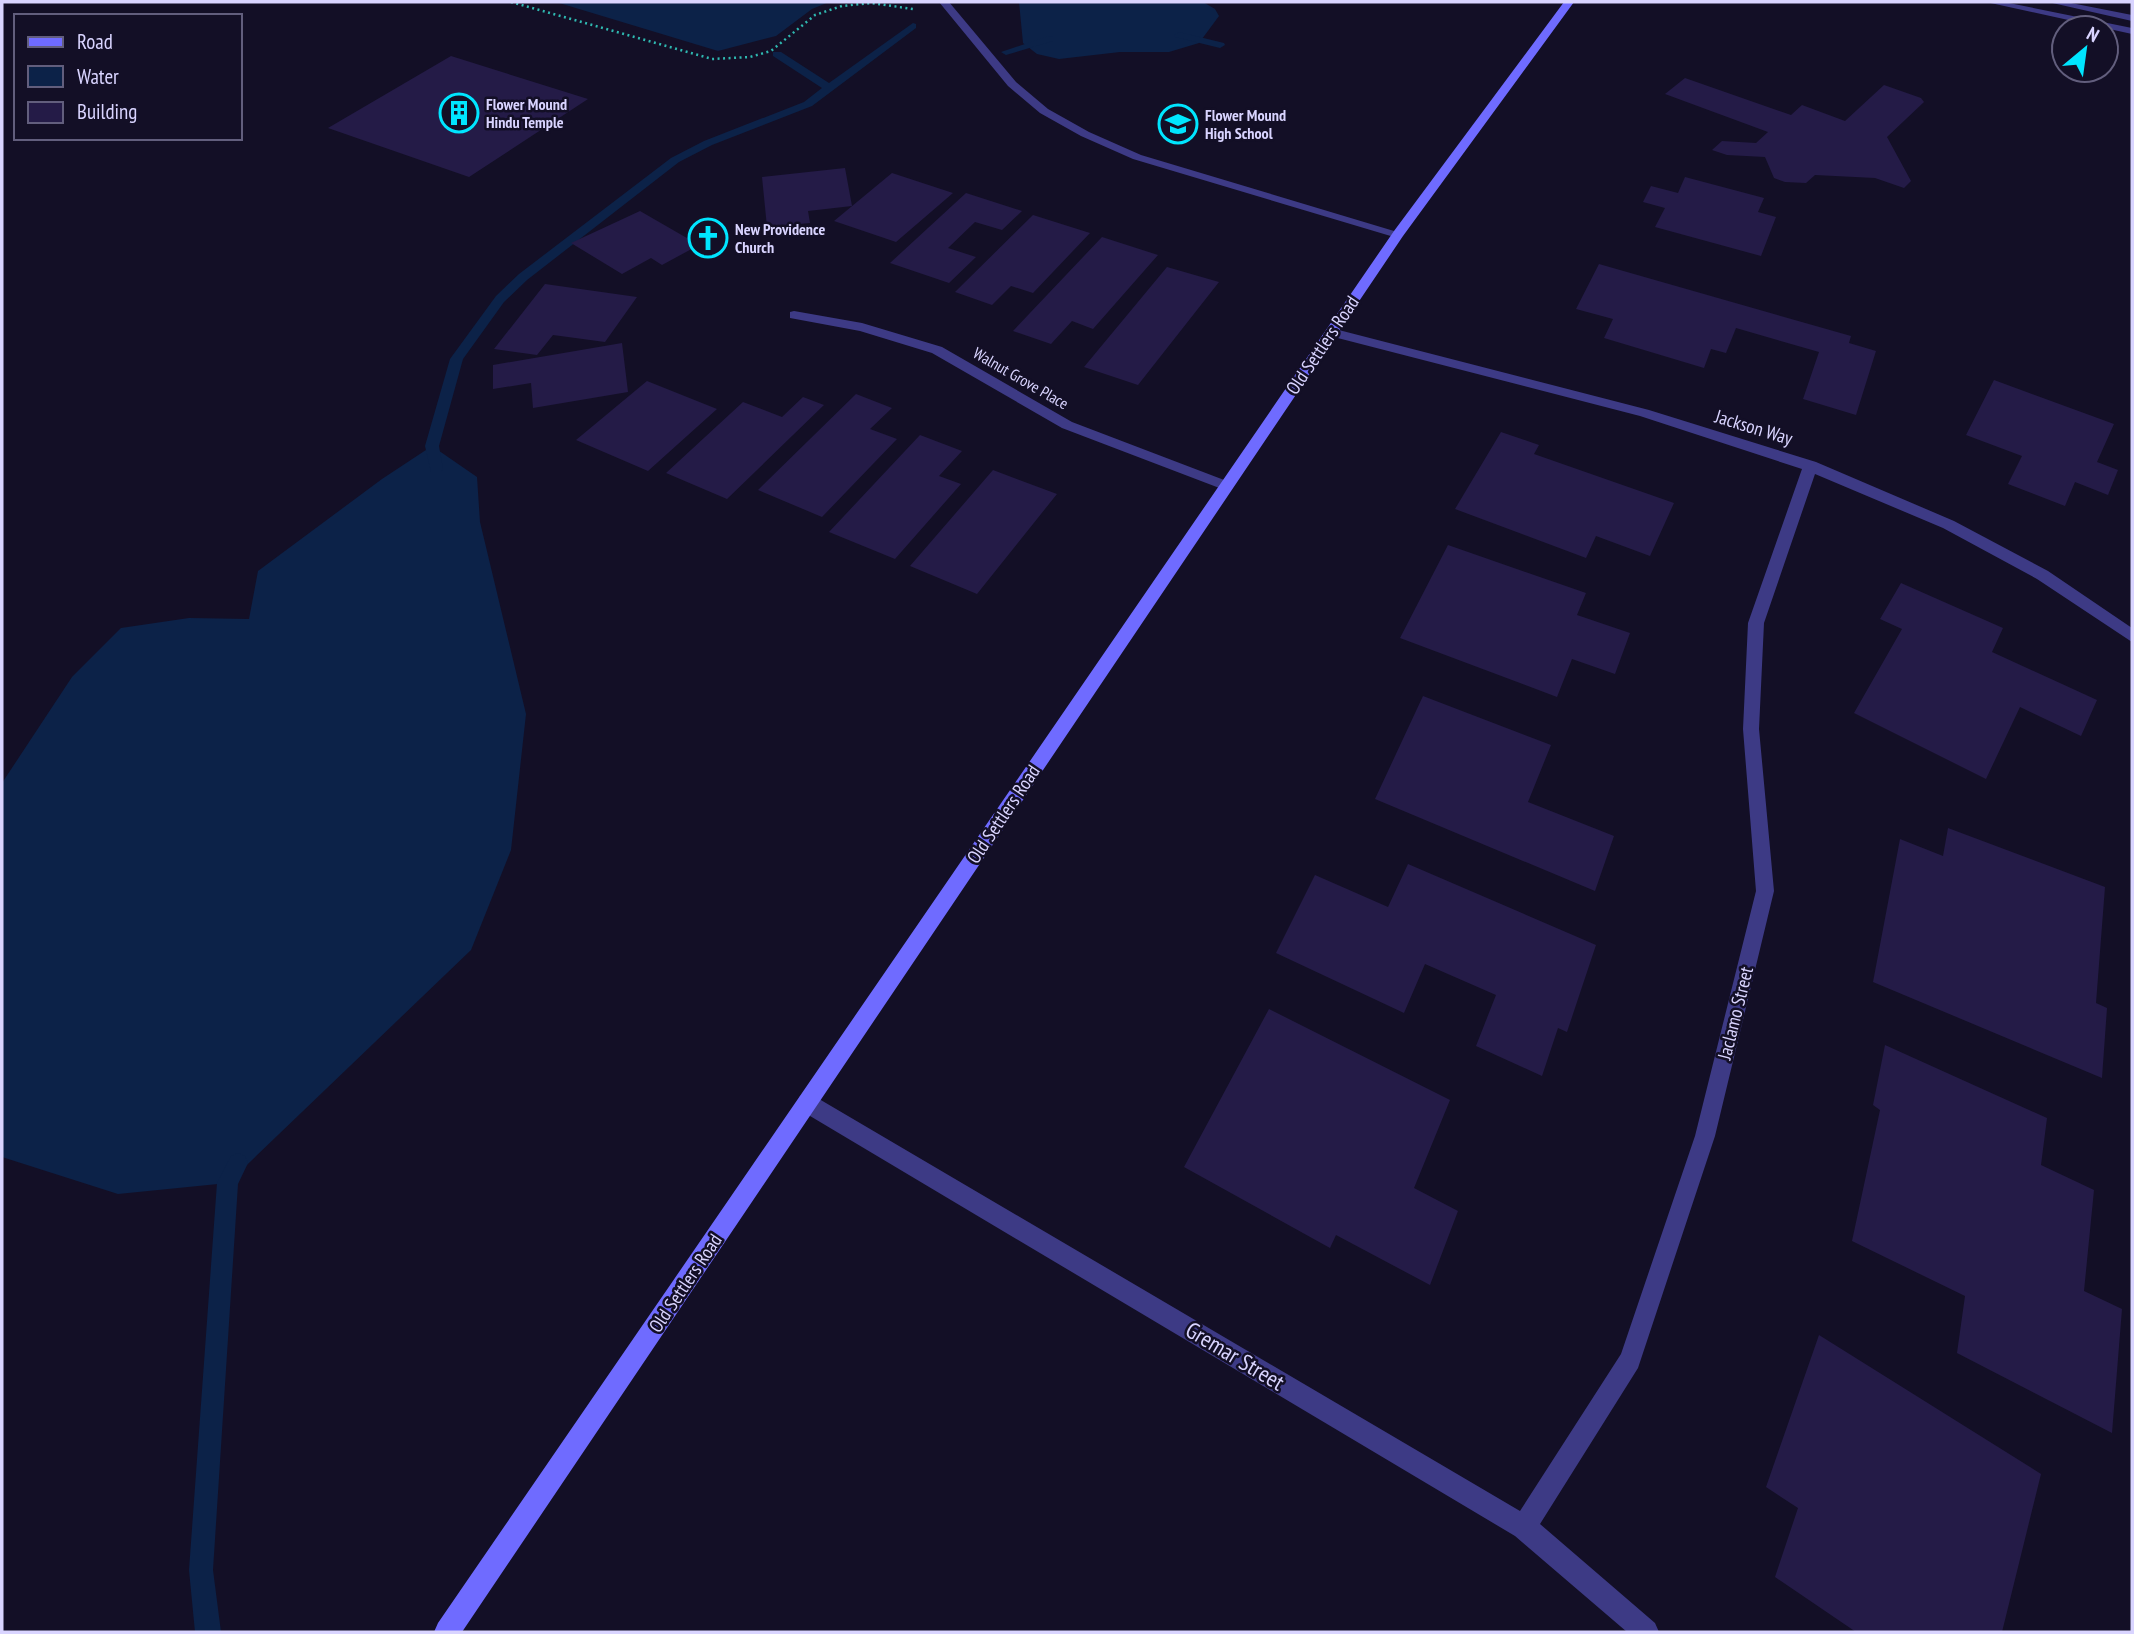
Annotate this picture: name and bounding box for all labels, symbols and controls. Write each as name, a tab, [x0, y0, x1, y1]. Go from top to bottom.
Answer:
legend	[14, 14, 242, 140]
north arrow	[2050, 14, 2120, 84]
text: N	[2083, 21, 2104, 47]
text: Road	[77, 28, 113, 55]
text: Water	[77, 63, 119, 90]
building icon: Flower Mound Hindu Temple	[438, 92, 480, 134]
place label: Flower Mound Hindu Temple	[486, 94, 567, 132]
text: Building	[77, 98, 137, 125]
school or university icon: Flower Mound High School	[1157, 103, 1199, 145]
place label: Flower Mound High School	[1205, 105, 1286, 143]
church icon: New Providence Church	[687, 217, 729, 259]
place label: New Providence Church	[735, 219, 825, 257]
street label: Old Settlers Road	[1280, 291, 1364, 399]
street label: Walnut Grove Place	[970, 343, 1072, 413]
street label: Jackson Way	[1711, 404, 1797, 450]
street label: Old Settlers Road	[961, 760, 1045, 868]
street label: Jaclamo Street	[1712, 963, 1758, 1063]
street label: Old Settlers Road	[643, 1229, 727, 1337]
street label: Gremar Street	[1181, 1315, 1290, 1397]

